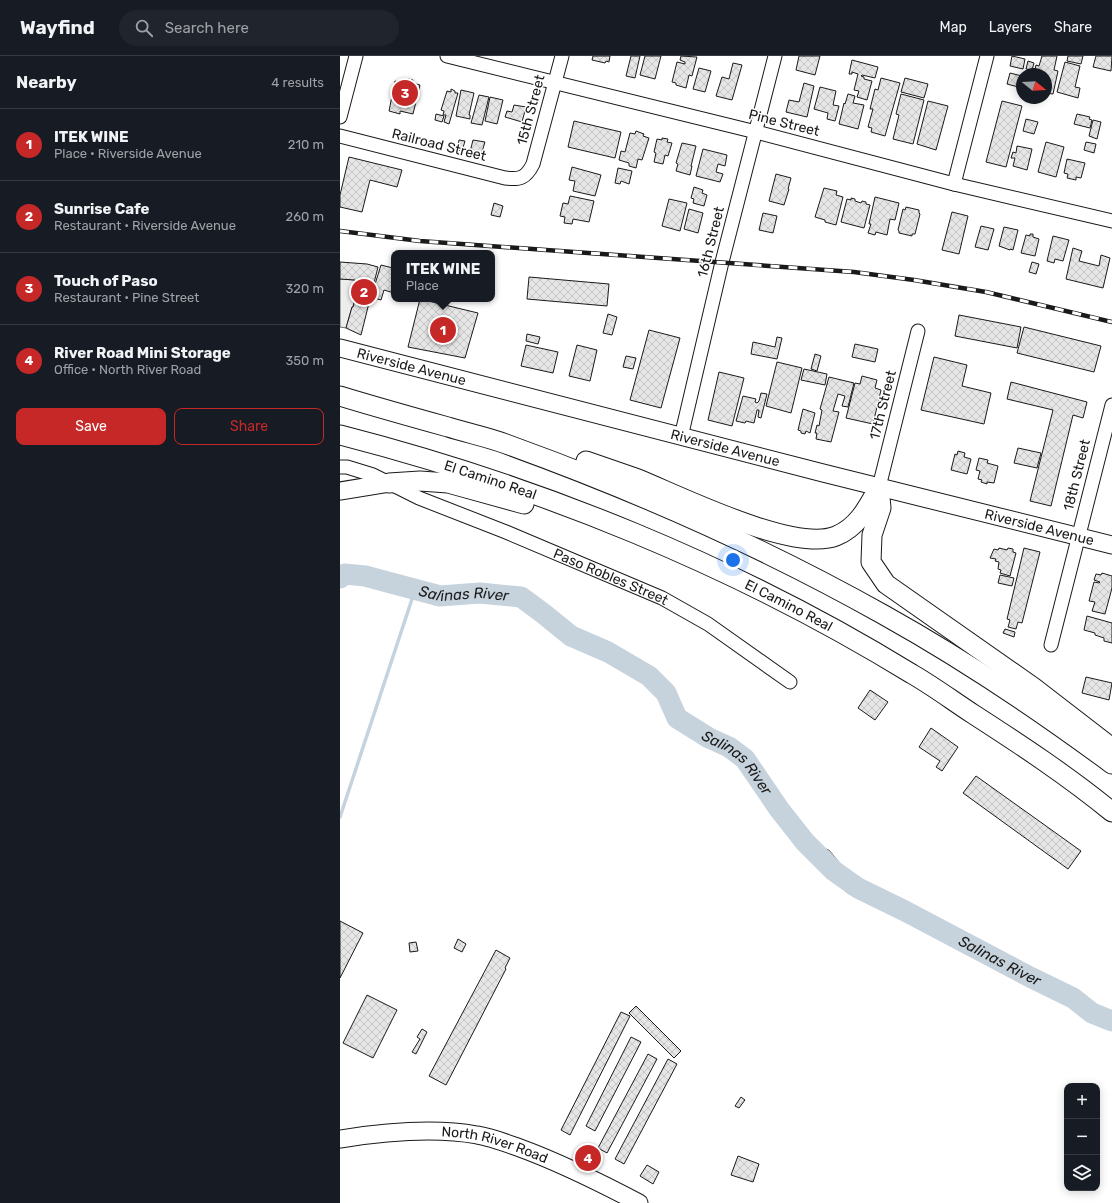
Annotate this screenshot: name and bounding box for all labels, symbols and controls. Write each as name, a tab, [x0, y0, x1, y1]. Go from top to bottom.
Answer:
search box	[119, 10, 399, 46]
text: Wayfind	[20, 16, 95, 39]
icon: search	[133, 17, 155, 39]
text: Search here	[165, 19, 249, 37]
text: Map	[940, 19, 967, 36]
text: Layers	[989, 19, 1032, 36]
text: Share	[1054, 19, 1092, 36]
north arrow	[1016, 68, 1052, 104]
text: Nearby	[16, 72, 77, 92]
street label: 15th Street	[513, 72, 549, 147]
text: 4 results	[271, 75, 324, 90]
pin: 3	[392, 78, 418, 108]
street label: Pine Street	[747, 106, 822, 140]
street label: Railroad Street	[390, 125, 489, 165]
text: ITEK WINE	[54, 128, 129, 146]
text: 1	[26, 137, 32, 152]
text: 210 m	[288, 137, 324, 152]
text: Place · Riverside Avenue	[54, 146, 202, 161]
text: Sunrise Cafe	[54, 200, 149, 218]
street label: 16th Street	[694, 204, 728, 279]
text: 2	[25, 209, 33, 224]
text: 260 m	[286, 209, 324, 224]
text: Restaurant · Riverside Avenue	[54, 218, 236, 233]
popup	[391, 250, 495, 302]
text: ITEK WINE	[406, 260, 480, 278]
text: Touch of Paso	[54, 272, 158, 290]
pin: 2	[351, 277, 377, 307]
text: Place	[406, 278, 439, 293]
text: 3	[25, 281, 33, 296]
text: 320 m	[286, 281, 324, 296]
text: Restaurant · Pine Street	[54, 290, 199, 305]
pin: 1	[430, 315, 456, 345]
text: River Road Mini Storage	[54, 344, 231, 362]
street label: Riverside Avenue	[355, 344, 468, 389]
text: 4	[25, 353, 33, 368]
text: 350 m	[285, 353, 324, 368]
text: Office · North River Road	[54, 362, 201, 377]
street label: 17th Street	[866, 368, 900, 442]
button: Save	[16, 408, 166, 445]
button: Share	[174, 408, 324, 445]
street label: Riverside Avenue	[669, 425, 782, 470]
street label: 18th Street	[1060, 437, 1094, 512]
street label: El Camino Real	[442, 456, 539, 503]
street label: Riverside Avenue	[983, 505, 1096, 549]
street label: Paso Robles Street	[551, 545, 672, 609]
your location	[723, 550, 743, 570]
street label: El Camino Real	[742, 576, 836, 635]
water label: Salinas River	[417, 582, 511, 605]
water label: Salinas River	[698, 727, 776, 799]
water label: Salinas River	[956, 932, 1045, 990]
map controls	[1064, 1083, 1100, 1191]
button: +	[1064, 1083, 1100, 1119]
button: −	[1064, 1119, 1100, 1155]
street label: North River Road	[441, 1123, 551, 1167]
pin: 4	[575, 1143, 601, 1173]
button: layers	[1064, 1155, 1100, 1191]

